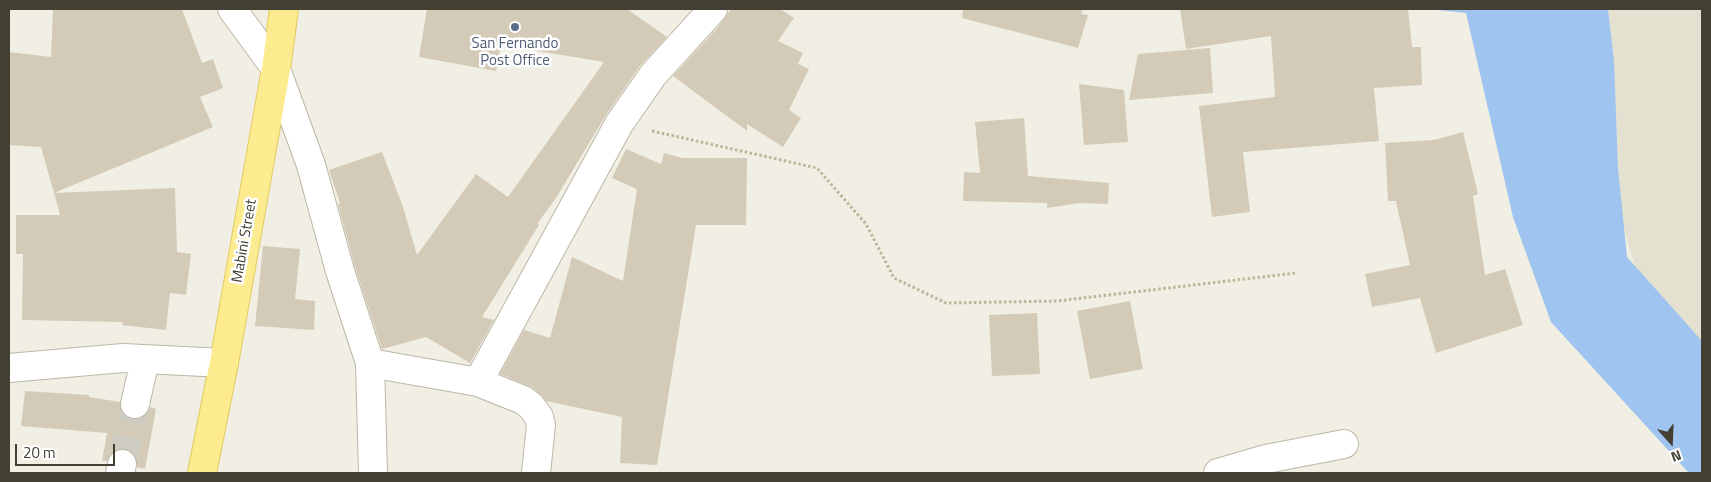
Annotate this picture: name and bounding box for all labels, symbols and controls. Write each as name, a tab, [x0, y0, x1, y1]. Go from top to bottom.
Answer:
marker: San Fernando Post Office	[509, 21, 521, 33]
place label: San Fernando Post Office	[472, 35, 558, 70]
street label: Mabini Street	[229, 198, 261, 284]
north arrow	[1646, 417, 1696, 467]
scale bar	[18, 434, 118, 466]
text: 20 m	[23, 441, 56, 464]
text: N	[1668, 445, 1684, 468]

